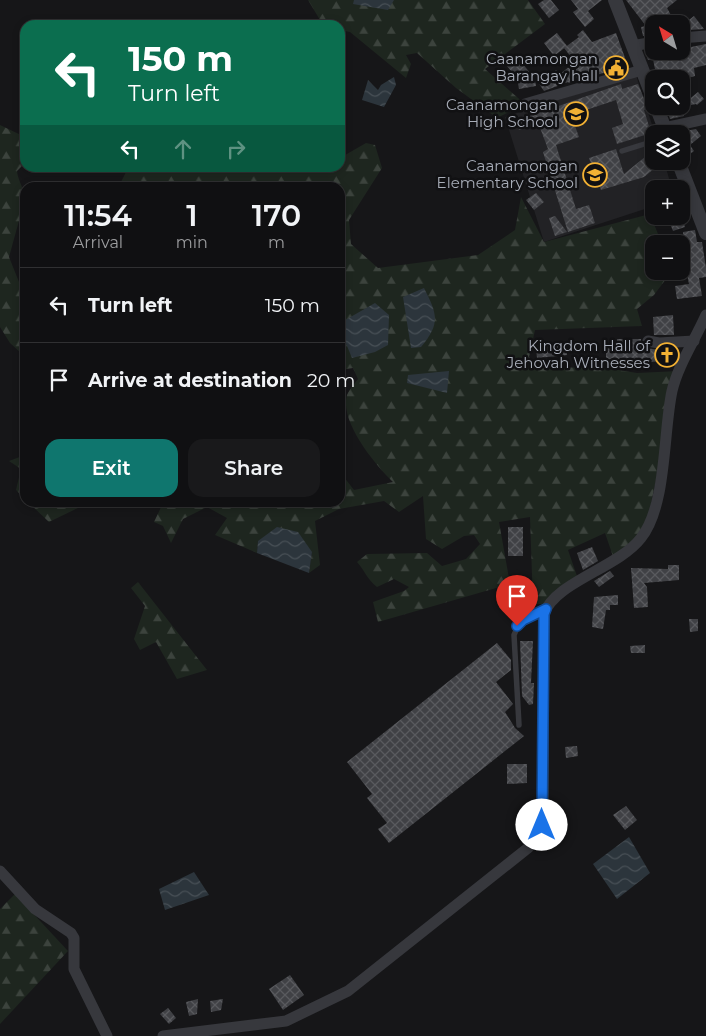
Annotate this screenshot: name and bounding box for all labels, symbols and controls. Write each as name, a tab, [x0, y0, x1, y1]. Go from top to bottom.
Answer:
north arrow	[645, 15, 690, 60]
map controls	[645, 15, 690, 280]
text: 150 m	[128, 37, 233, 80]
icon: left	[45, 40, 110, 105]
place label: Caanamongan Barangay hall	[486, 49, 598, 85]
public building icon: Caanamongan Barangay hall	[603, 55, 629, 81]
button: search	[645, 70, 690, 115]
text: Turn left	[128, 80, 220, 107]
place label: Caanamongan High School	[446, 95, 558, 131]
school or university icon: Caanamongan High School	[563, 101, 589, 127]
button: layers	[645, 125, 690, 170]
icon: left	[116, 135, 144, 163]
icon: ahead	[169, 135, 197, 163]
icon: right	[222, 135, 250, 163]
place label: Caanamongan Elementary School	[437, 156, 578, 192]
school or university icon: Caanamongan Elementary School	[582, 162, 608, 188]
button: +	[645, 180, 690, 225]
text: 11:54	[64, 197, 132, 234]
text: 1	[186, 197, 198, 234]
text: 170	[252, 197, 301, 234]
text: Arrival	[73, 233, 123, 252]
text: min	[176, 233, 208, 252]
text: m	[268, 233, 285, 252]
button: −	[645, 235, 690, 280]
icon: left	[45, 291, 73, 319]
text: Turn left	[88, 294, 173, 317]
text: 150 m	[265, 294, 320, 317]
place label: Kingdom Hall of Jehovah Witnesses	[506, 336, 651, 372]
church icon: Kingdom Hall of Jehovah Witnesses	[654, 342, 680, 368]
icon: arrive	[45, 366, 73, 394]
text: Arrive at destination	[88, 369, 292, 392]
text: 20 m	[307, 369, 355, 392]
button: Exit	[45, 439, 178, 497]
button: Share	[188, 439, 320, 497]
pin	[496, 575, 538, 626]
icon: arrive	[503, 582, 531, 610]
position arrow	[515, 798, 567, 850]

